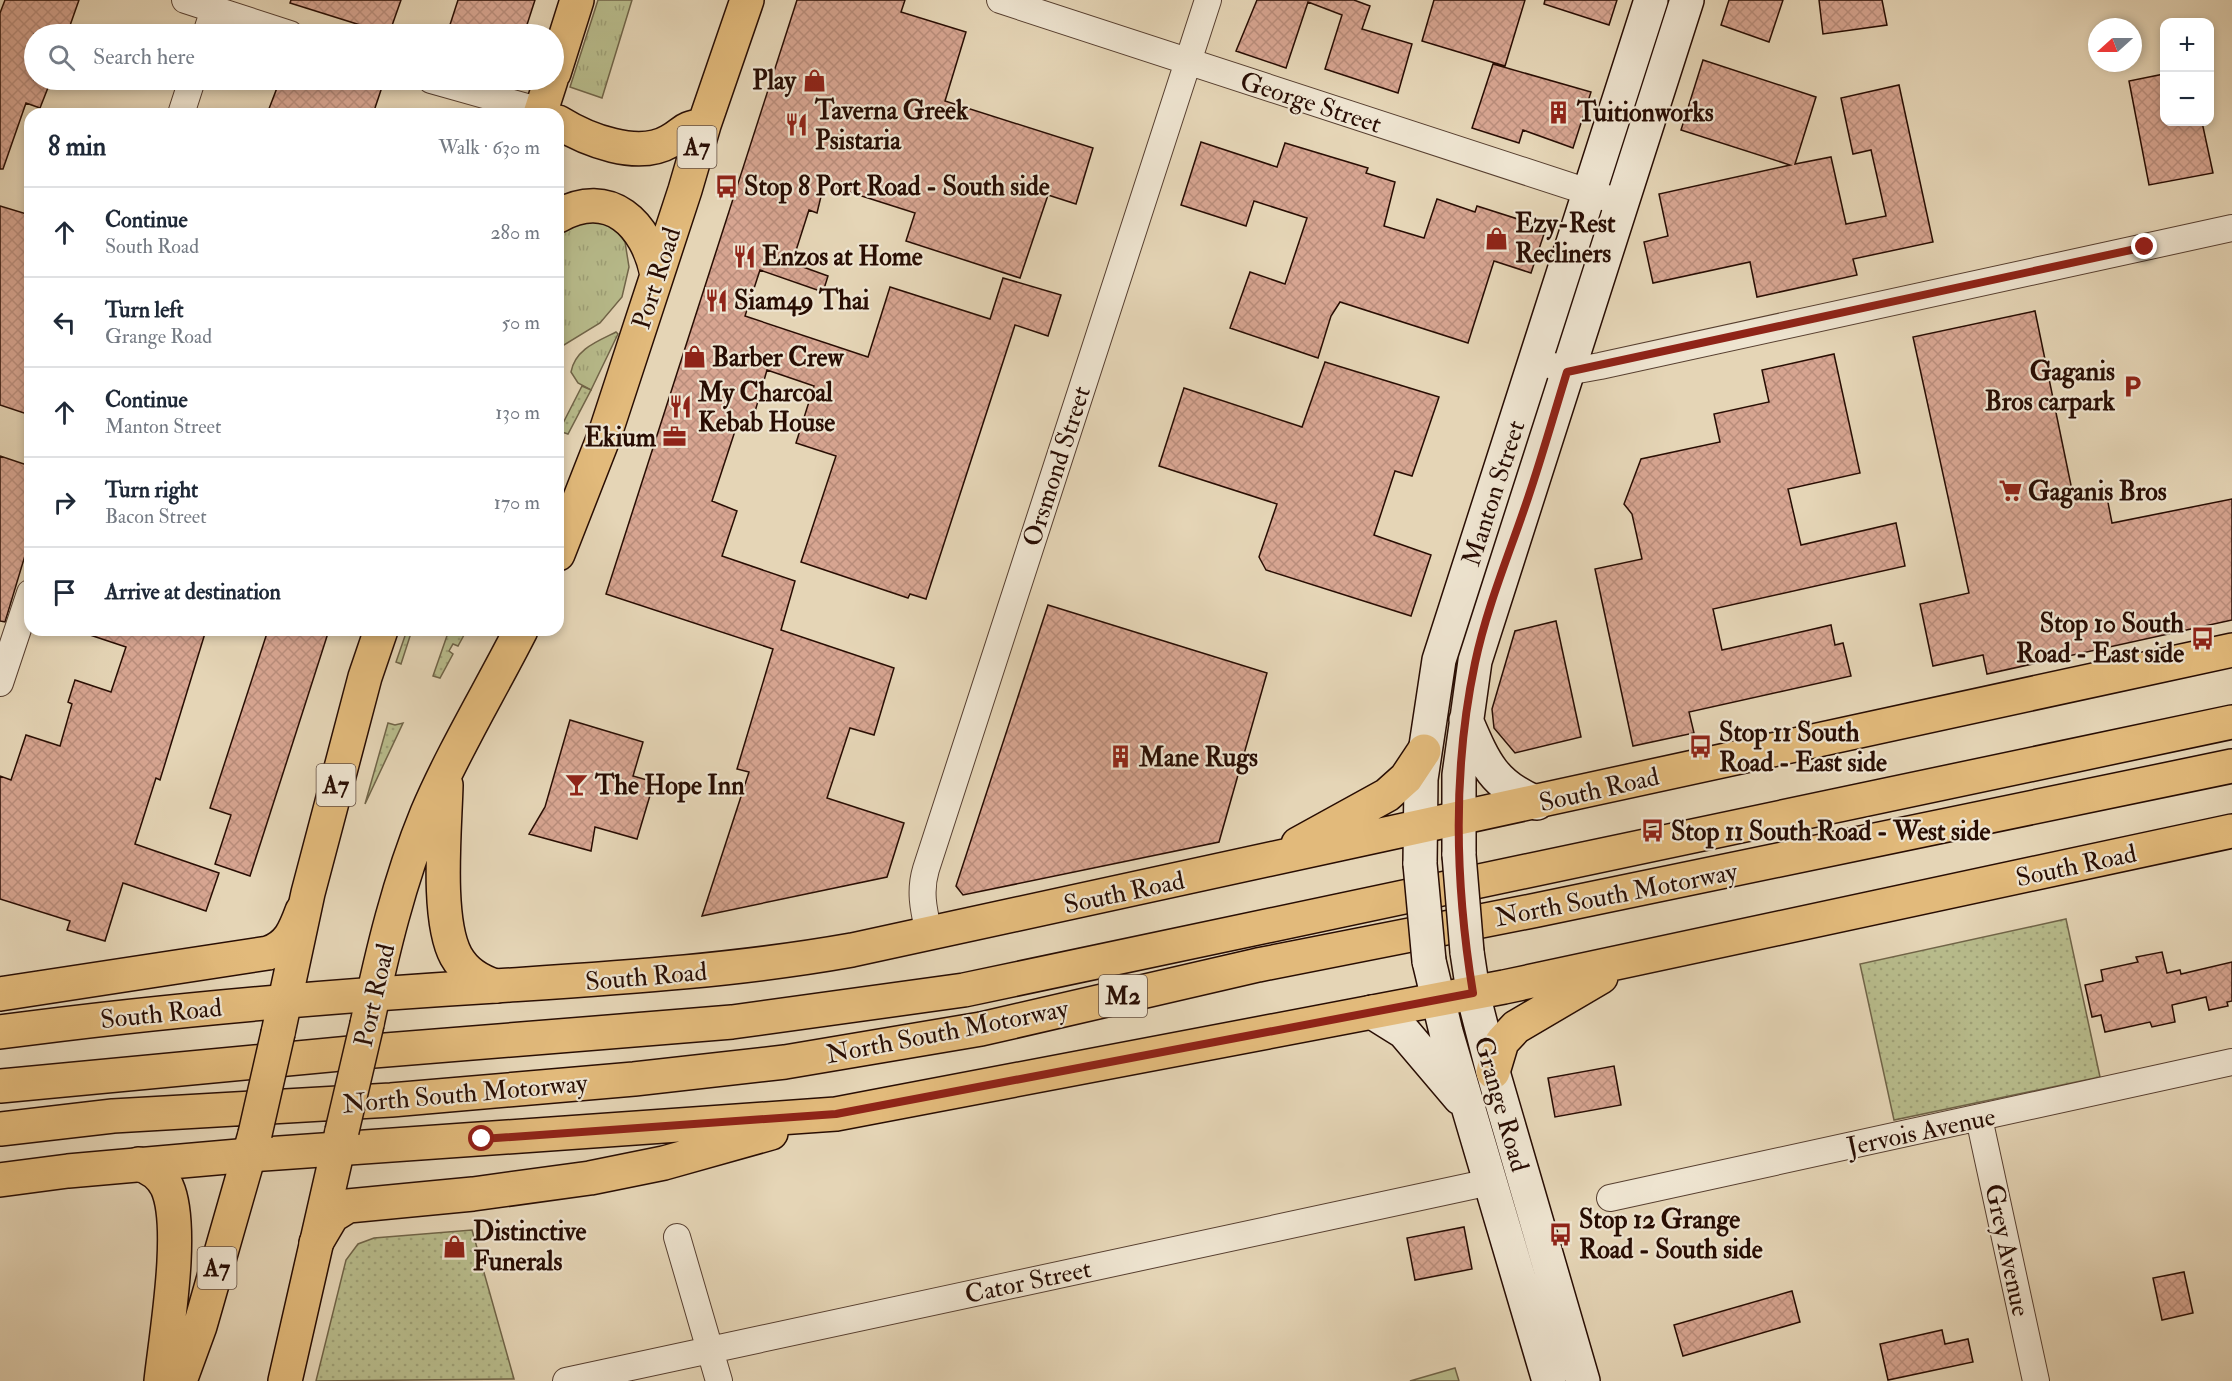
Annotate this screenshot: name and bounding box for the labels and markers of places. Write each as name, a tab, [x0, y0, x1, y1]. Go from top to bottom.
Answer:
place label: Play	[752, 65, 798, 98]
shop icon: Play	[801, 67, 827, 93]
place label: Taverna Greek Psistaria	[814, 95, 969, 157]
place label: Tuitionworks	[1576, 97, 1714, 129]
building icon: Tuitionworks	[1546, 99, 1572, 125]
restaurant icon: Taverna Greek Psistaria	[784, 112, 810, 138]
place label: Stop 8 Port Road - South side	[744, 171, 1050, 204]
bus stop icon: Stop 8 Port Road - South side	[713, 173, 739, 199]
place label: Ezy-Rest Recliners	[1515, 208, 1616, 270]
shop icon: Ezy-Rest Recliners	[1484, 225, 1510, 251]
place label: Enzos at Home	[762, 241, 923, 273]
restaurant icon: Enzos at Home	[731, 243, 757, 269]
place label: Siam49 Thai	[734, 285, 870, 317]
restaurant icon: Siam49 Thai	[703, 287, 729, 313]
place label: Barber Crew	[712, 342, 844, 374]
shop icon: Barber Crew	[681, 344, 707, 370]
place label: Gaganis Bros carpark	[1985, 356, 2116, 419]
parking icon: Gaganis Bros carpark	[2120, 373, 2146, 399]
place label: My Charcoal Kebab House	[697, 377, 835, 439]
restaurant icon: My Charcoal Kebab House	[667, 394, 693, 420]
place label: Ekium	[584, 422, 657, 454]
office icon: Ekium	[661, 424, 687, 450]
place label: Gaganis Bros	[2028, 476, 2167, 509]
supermarket icon: Gaganis Bros	[1997, 478, 2023, 504]
place label: Stop 10 South Road - East side	[2016, 608, 2184, 670]
bus stop icon: Stop 10 South Road - East side	[2189, 625, 2215, 651]
place label: Stop 11 South Road - East side	[1719, 717, 1887, 779]
bus stop icon: Stop 11 South Road - East side	[1688, 734, 1714, 760]
place label: Mane Rugs	[1138, 742, 1258, 775]
building icon: Mane Rugs	[1108, 744, 1134, 770]
place label: The Hope Inn	[594, 770, 745, 803]
bar icon: The Hope Inn	[564, 772, 590, 798]
place label: Stop 11 South Road - West side	[1671, 816, 1990, 849]
bus stop icon: Stop 11 South Road - West side	[1640, 818, 1666, 844]
place label: Stop 12 Grange Road - South side	[1579, 1204, 1763, 1266]
place label: Distinctive Funerals	[473, 1216, 586, 1278]
bus stop icon: Stop 12 Grange Road - South side	[1548, 1221, 1574, 1247]
shop icon: Distinctive Funerals	[442, 1233, 468, 1259]

